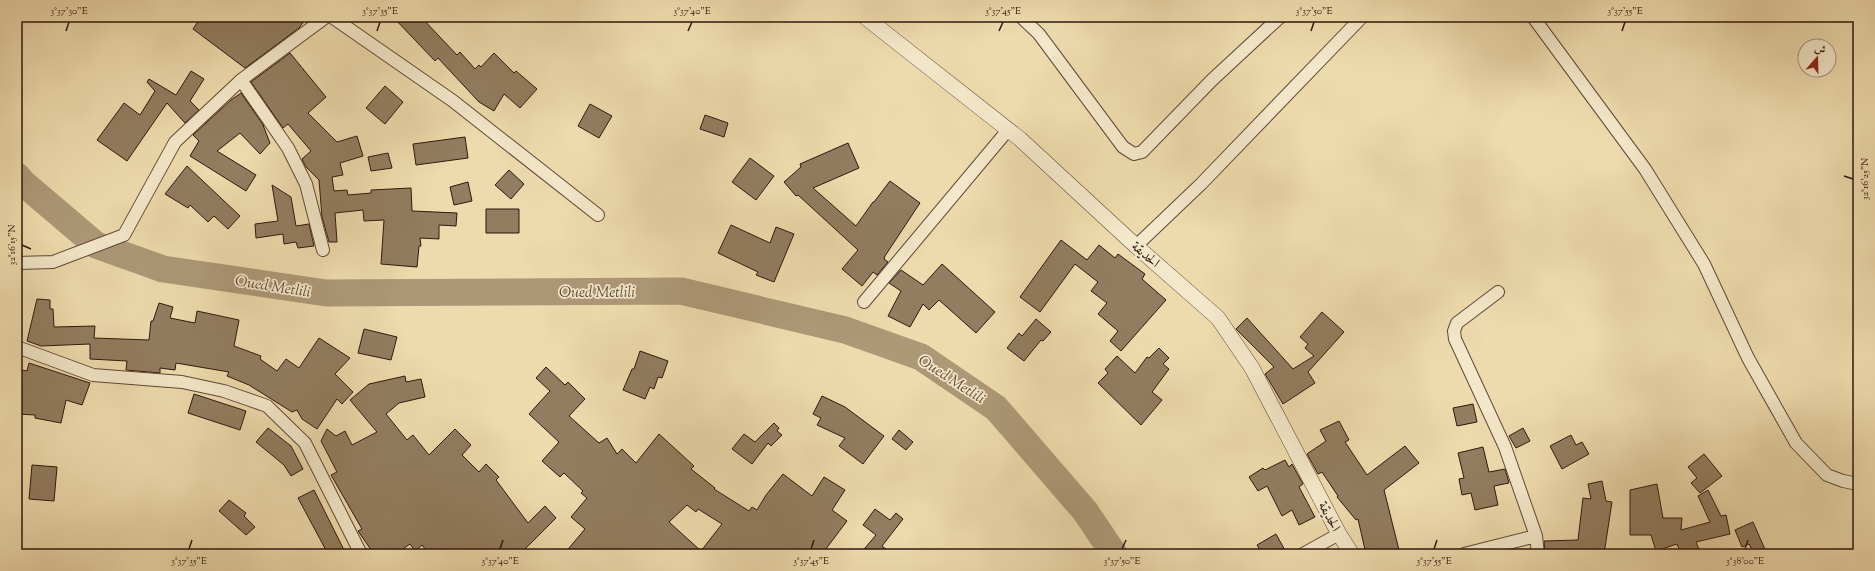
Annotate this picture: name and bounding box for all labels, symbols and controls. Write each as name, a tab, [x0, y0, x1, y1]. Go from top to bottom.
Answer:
text: 3°37'30"E	[50, 4, 88, 19]
text: 3°37'35"E	[362, 4, 398, 19]
text: 3°37'40"E	[673, 4, 711, 19]
text: 3°37'45"E	[985, 4, 1021, 19]
text: 3°37'50"E	[1296, 4, 1332, 19]
text: 3°37'55"E	[1607, 4, 1643, 19]
north arrow	[1797, 38, 1837, 78]
text: ش	[1812, 40, 1828, 59]
text: 32°16'25"N	[1858, 158, 1873, 200]
text: 32°16'15"N	[5, 224, 20, 266]
street label: الحديقة	[1126, 238, 1163, 273]
water label: Oued Metlili	[234, 271, 312, 304]
water label: Oued Metlili	[559, 283, 635, 304]
water label: Oued Metlili	[914, 351, 989, 410]
street label: الحديقة	[1312, 498, 1345, 536]
text: 3°37'35"E	[171, 554, 207, 569]
text: 3°37'40"E	[481, 554, 519, 569]
text: 3°37'45"E	[793, 554, 829, 569]
text: 3°37'50"E	[1104, 554, 1140, 569]
text: 3°37'55"E	[1416, 554, 1452, 569]
text: 3°38'00"E	[1726, 554, 1764, 569]

